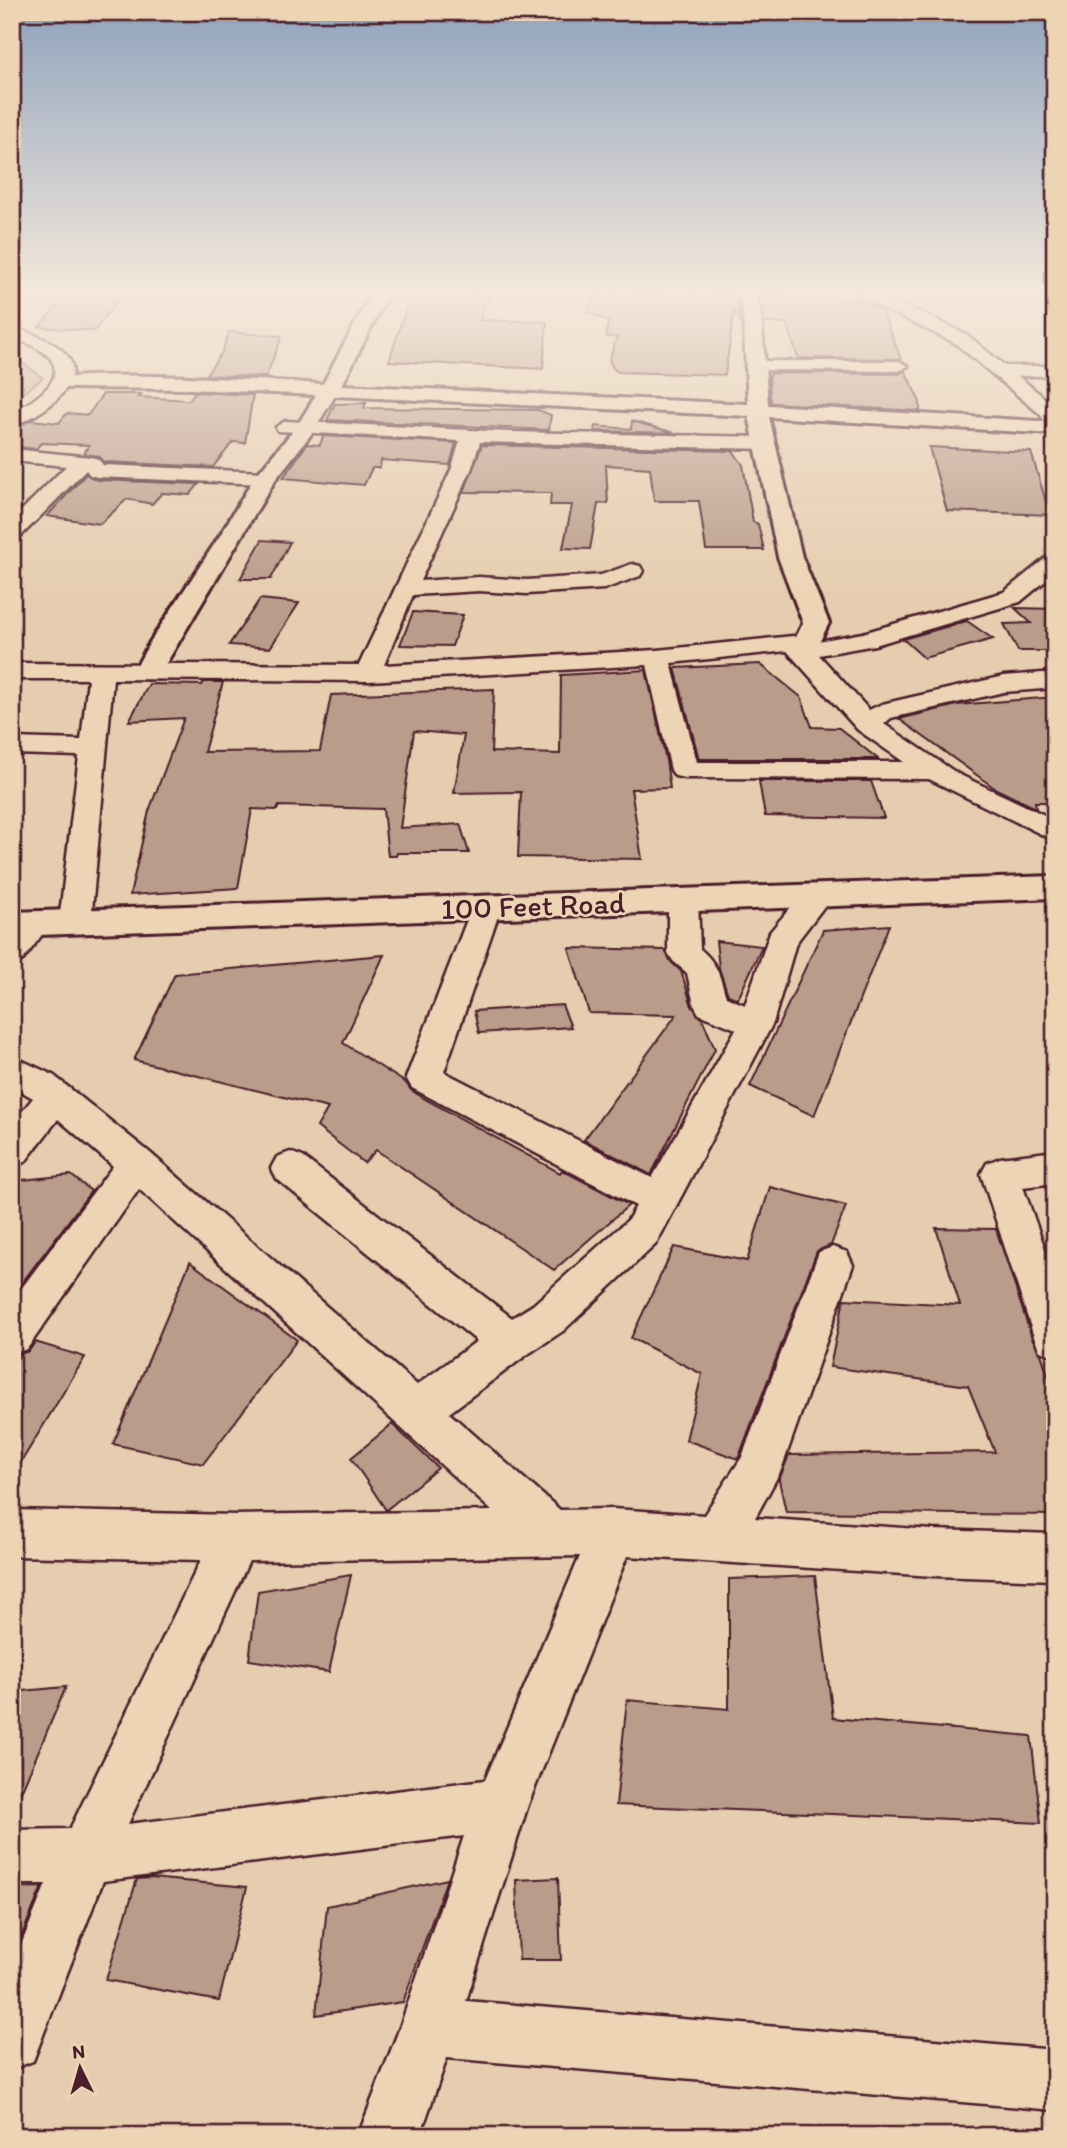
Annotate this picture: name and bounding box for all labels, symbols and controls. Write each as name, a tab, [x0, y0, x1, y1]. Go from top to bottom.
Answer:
street label: 100 Feet Road	[440, 884, 626, 927]
north arrow	[46, 2032, 116, 2102]
text: N	[71, 2040, 86, 2064]

